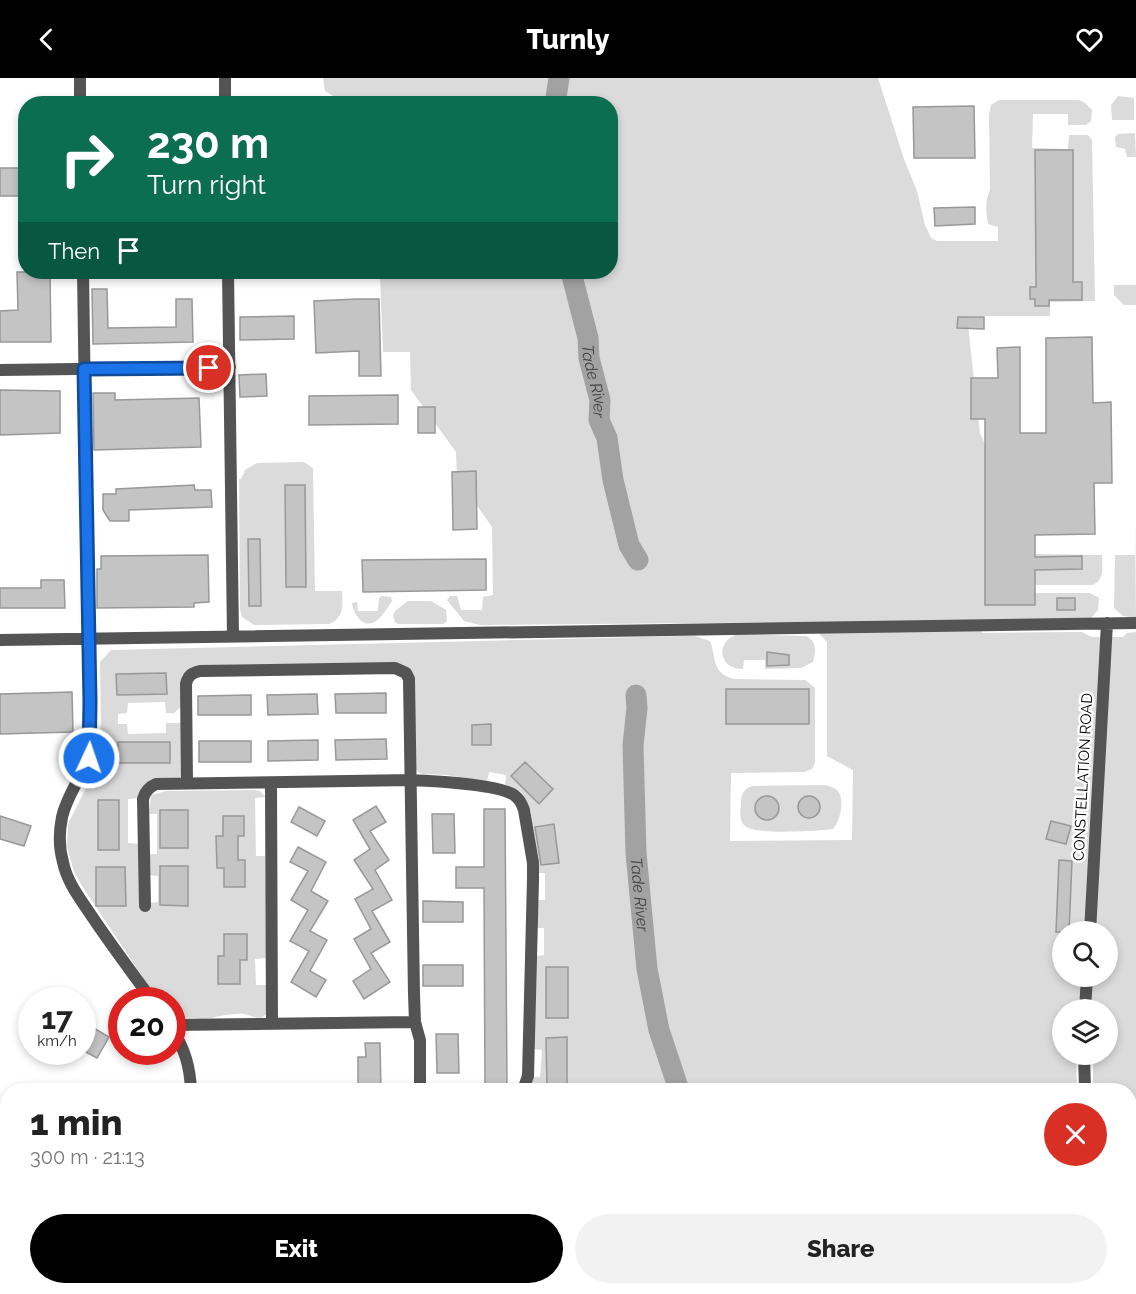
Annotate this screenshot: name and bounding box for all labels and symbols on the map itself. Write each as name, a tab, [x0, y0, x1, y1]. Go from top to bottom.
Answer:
pin	[183, 342, 234, 393]
water label: Tade River	[578, 344, 610, 419]
street label: CONSTELLATION ROAD	[1070, 692, 1096, 861]
position arrow	[57, 726, 121, 790]
water label: Tade River	[626, 857, 652, 933]
speed limit sign: 20	[108, 987, 186, 1065]

